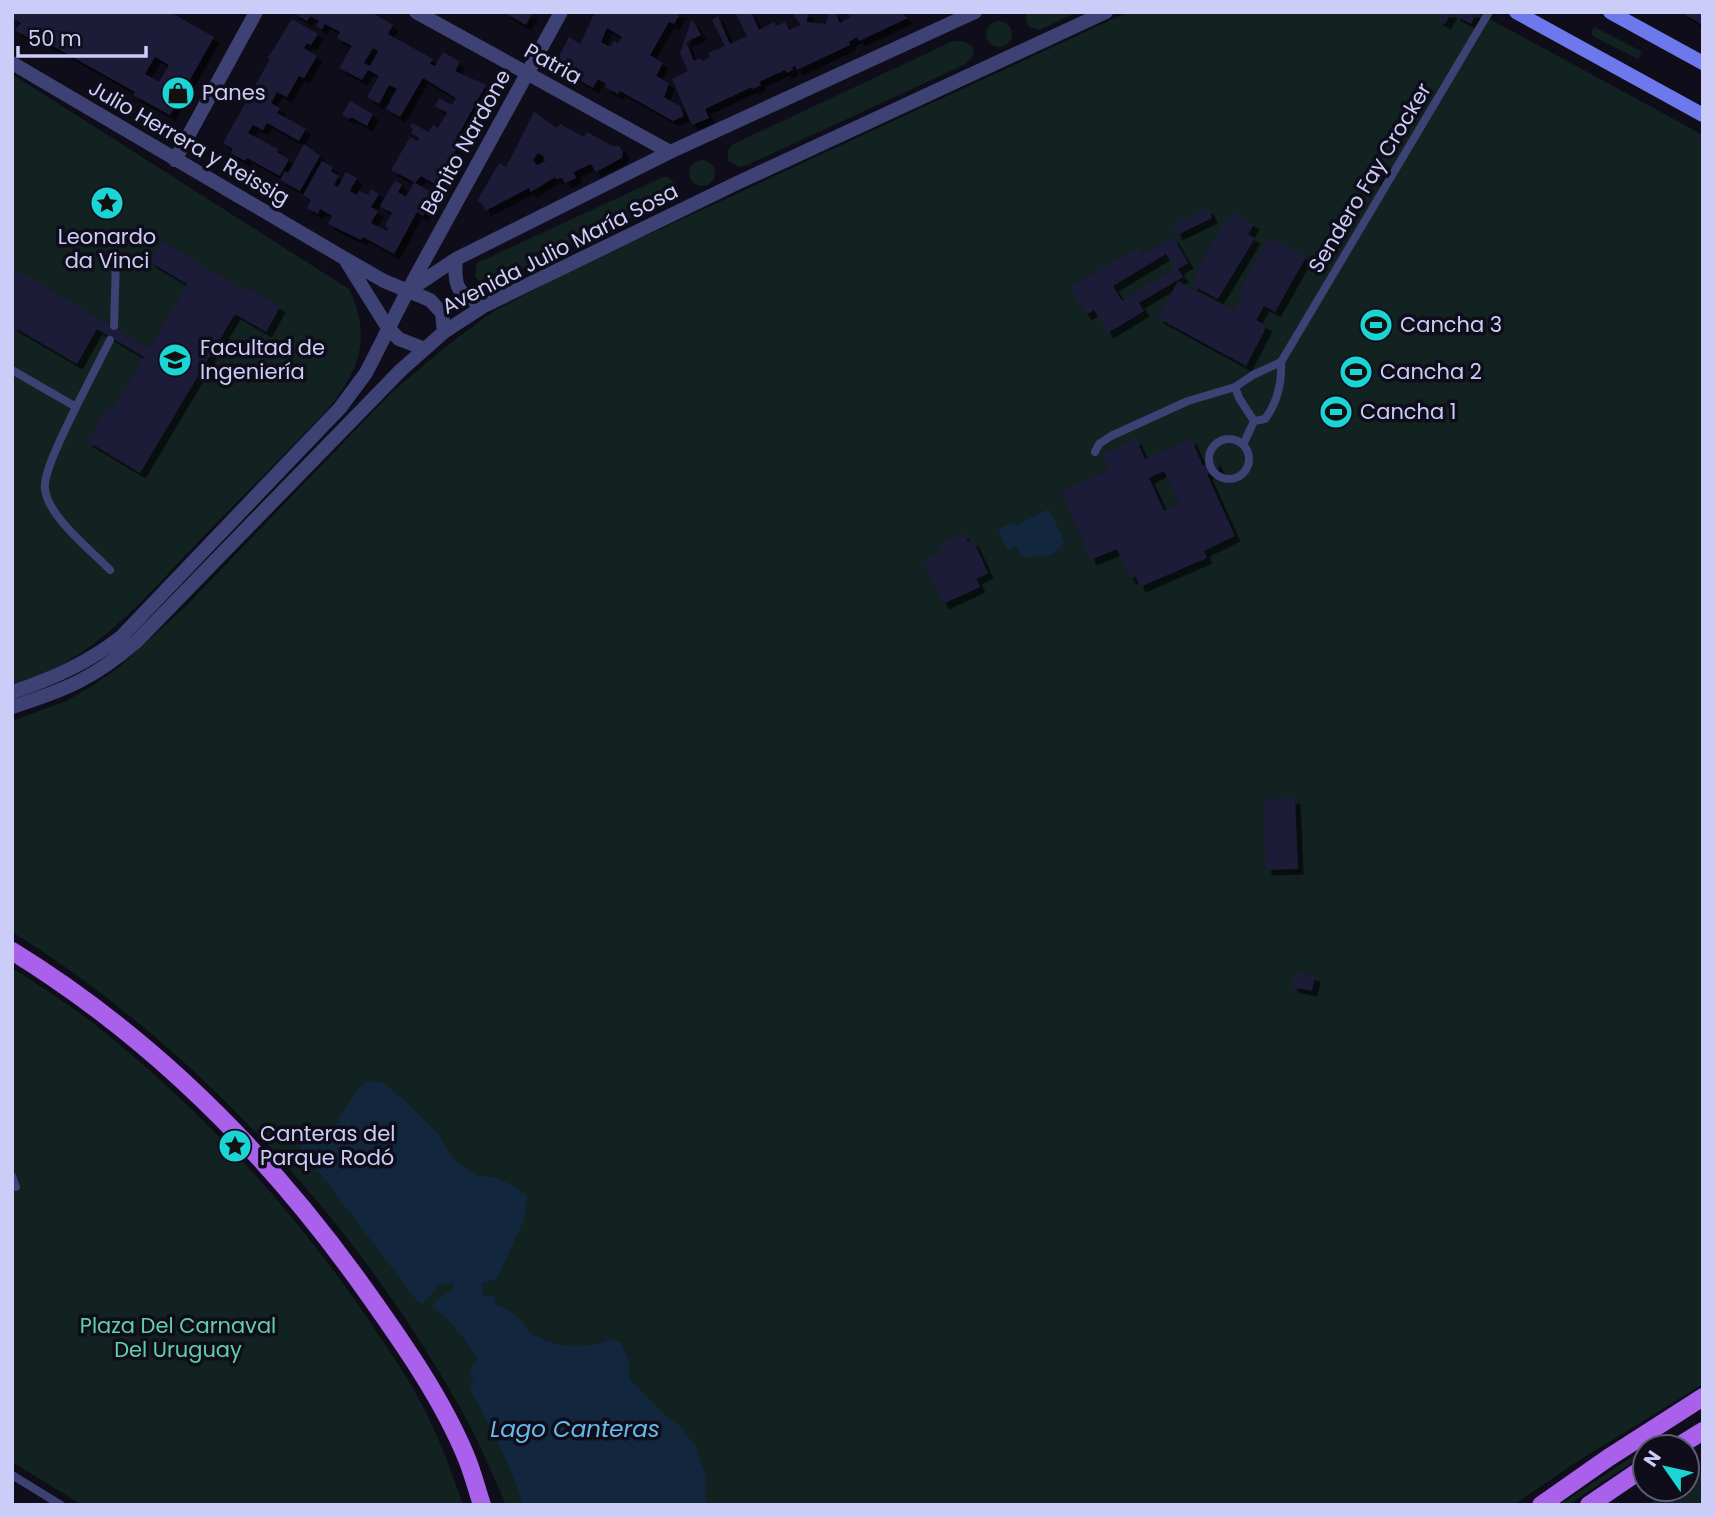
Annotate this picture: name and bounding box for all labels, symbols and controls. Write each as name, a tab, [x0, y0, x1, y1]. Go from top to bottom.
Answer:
scale bar	[18, 14, 145, 58]
text: 50 m	[28, 24, 82, 53]
street label: Patria	[519, 36, 587, 91]
street label: Benito Nardone	[414, 64, 518, 220]
street label: Julio Herrera y Reissig	[83, 73, 295, 212]
shop icon: Panes	[159, 74, 197, 112]
street label: Sendero Fay Crocker	[1301, 77, 1438, 278]
place label: Panes	[202, 78, 266, 107]
street label: Avenida Julio María Sosa	[437, 176, 683, 321]
place icon: Leonardo da Vinci	[88, 184, 126, 222]
place label: Leonardo da Vinci	[58, 222, 156, 275]
sports icon: Cancha 3	[1357, 306, 1395, 344]
place label: Cancha 3	[1400, 310, 1502, 339]
place label: Facultad de Ingeniería	[200, 333, 325, 386]
school or university icon: Facultad de Ingeniería	[156, 341, 194, 379]
sports icon: Cancha 2	[1337, 353, 1375, 391]
place label: Cancha 2	[1380, 357, 1482, 386]
sports icon: Cancha 1	[1317, 393, 1355, 431]
place label: Cancha 1	[1360, 397, 1457, 426]
place label: Canteras del Parque Rodó	[260, 1119, 396, 1172]
place icon: Canteras del Parque Rodó	[216, 1127, 254, 1165]
park label: Plaza Del Carnaval Del Uruguay	[80, 1311, 276, 1364]
water label: Lago Canteras	[490, 1413, 660, 1445]
north arrow	[1631, 1433, 1701, 1503]
text: N	[1637, 1445, 1668, 1472]

